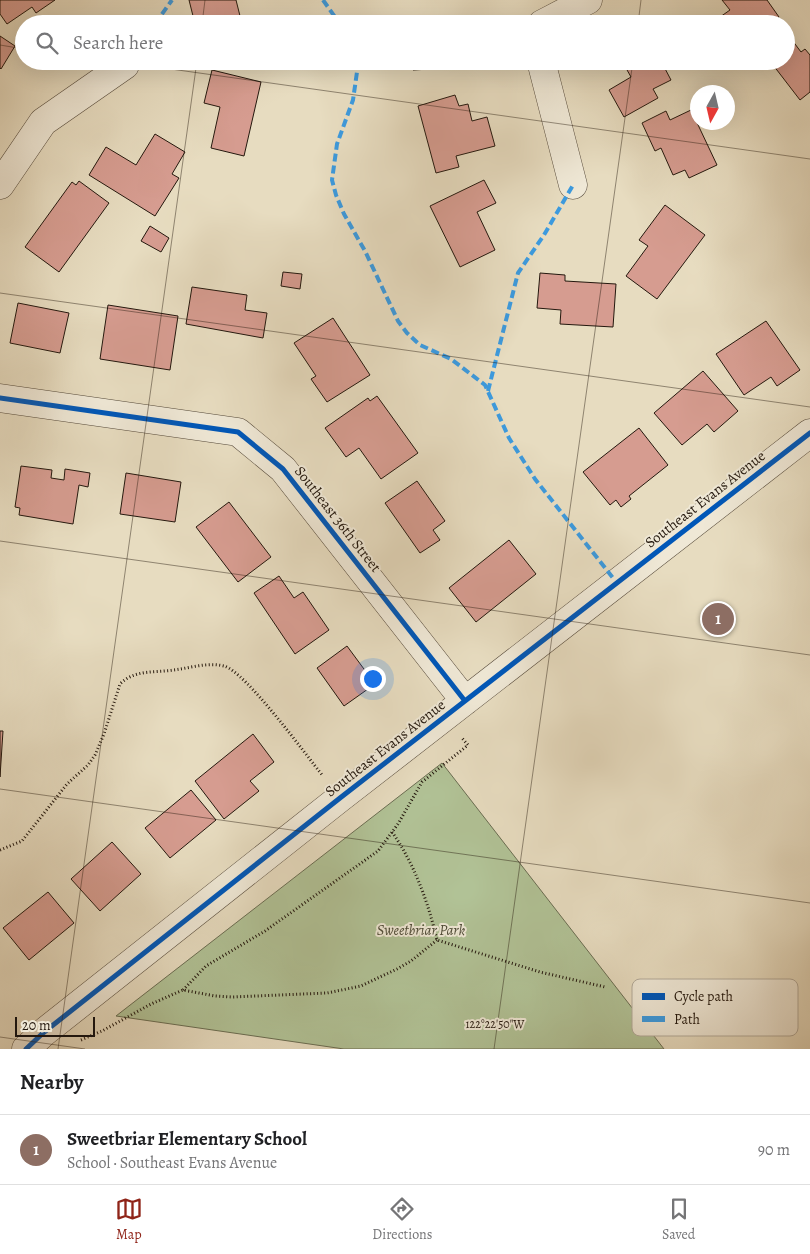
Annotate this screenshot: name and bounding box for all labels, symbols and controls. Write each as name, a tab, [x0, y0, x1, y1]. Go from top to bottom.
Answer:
search box	[15, 15, 795, 70]
icon: search	[33, 29, 61, 57]
text: Search here	[73, 30, 163, 56]
north arrow	[690, 85, 735, 130]
street label: Southeast Evans Avenue	[641, 446, 770, 552]
street label: Southeast 36th Street	[290, 462, 386, 576]
pin: 1	[702, 600, 734, 638]
your location	[360, 666, 386, 692]
street label: Southeast Evans Avenue	[321, 695, 450, 801]
park label: Sweetbriar Park	[377, 920, 466, 940]
legend	[632, 979, 798, 1036]
text: Cycle path	[674, 987, 734, 1006]
text: Path	[674, 1010, 701, 1029]
scale bar	[15, 1014, 95, 1037]
text: 20 m	[22, 1016, 51, 1035]
text: 122°22'50"W	[466, 1016, 525, 1032]
text: Nearby	[20, 1068, 83, 1096]
text: Sweetbriar Elementary School	[67, 1126, 307, 1152]
text: 1	[33, 1139, 39, 1161]
text: 90 m	[758, 1139, 790, 1161]
text: School · Southeast Evans Avenue	[67, 1152, 277, 1174]
tab: Map	[115, 1195, 143, 1244]
tab: Directions	[372, 1195, 432, 1244]
tab: Saved	[662, 1195, 695, 1244]

